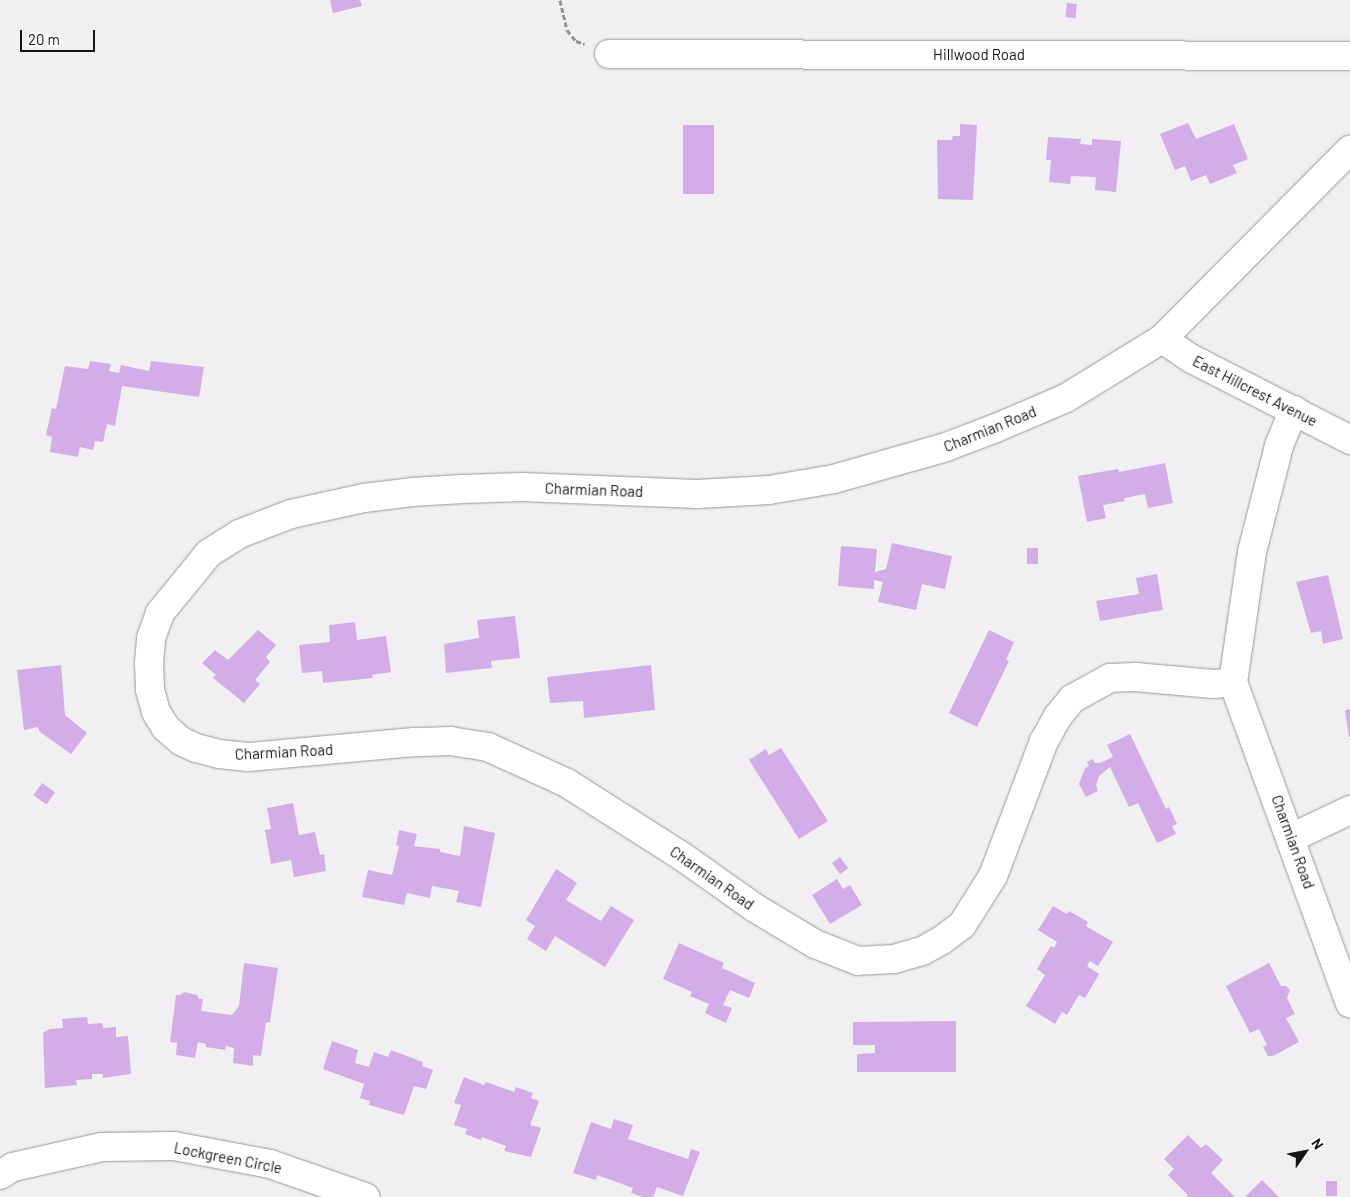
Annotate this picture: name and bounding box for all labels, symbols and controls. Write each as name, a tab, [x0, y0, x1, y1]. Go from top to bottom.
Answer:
scale bar	[22, 20, 98, 52]
text: 20 m	[28, 30, 60, 48]
street label: Hillwood Road	[933, 46, 1025, 64]
street label: East Hillcrest Avenue	[1190, 352, 1320, 430]
street label: Charmian Road	[941, 402, 1039, 456]
street label: Charmian Road	[544, 479, 644, 501]
street label: Charmian Road	[234, 740, 334, 764]
street label: Charmian Road	[1268, 793, 1318, 891]
street label: Charmian Road	[667, 842, 757, 914]
north arrow	[1280, 1127, 1330, 1177]
text: N	[1308, 1135, 1328, 1152]
street label: Lockgreen Circle	[172, 1139, 284, 1177]

